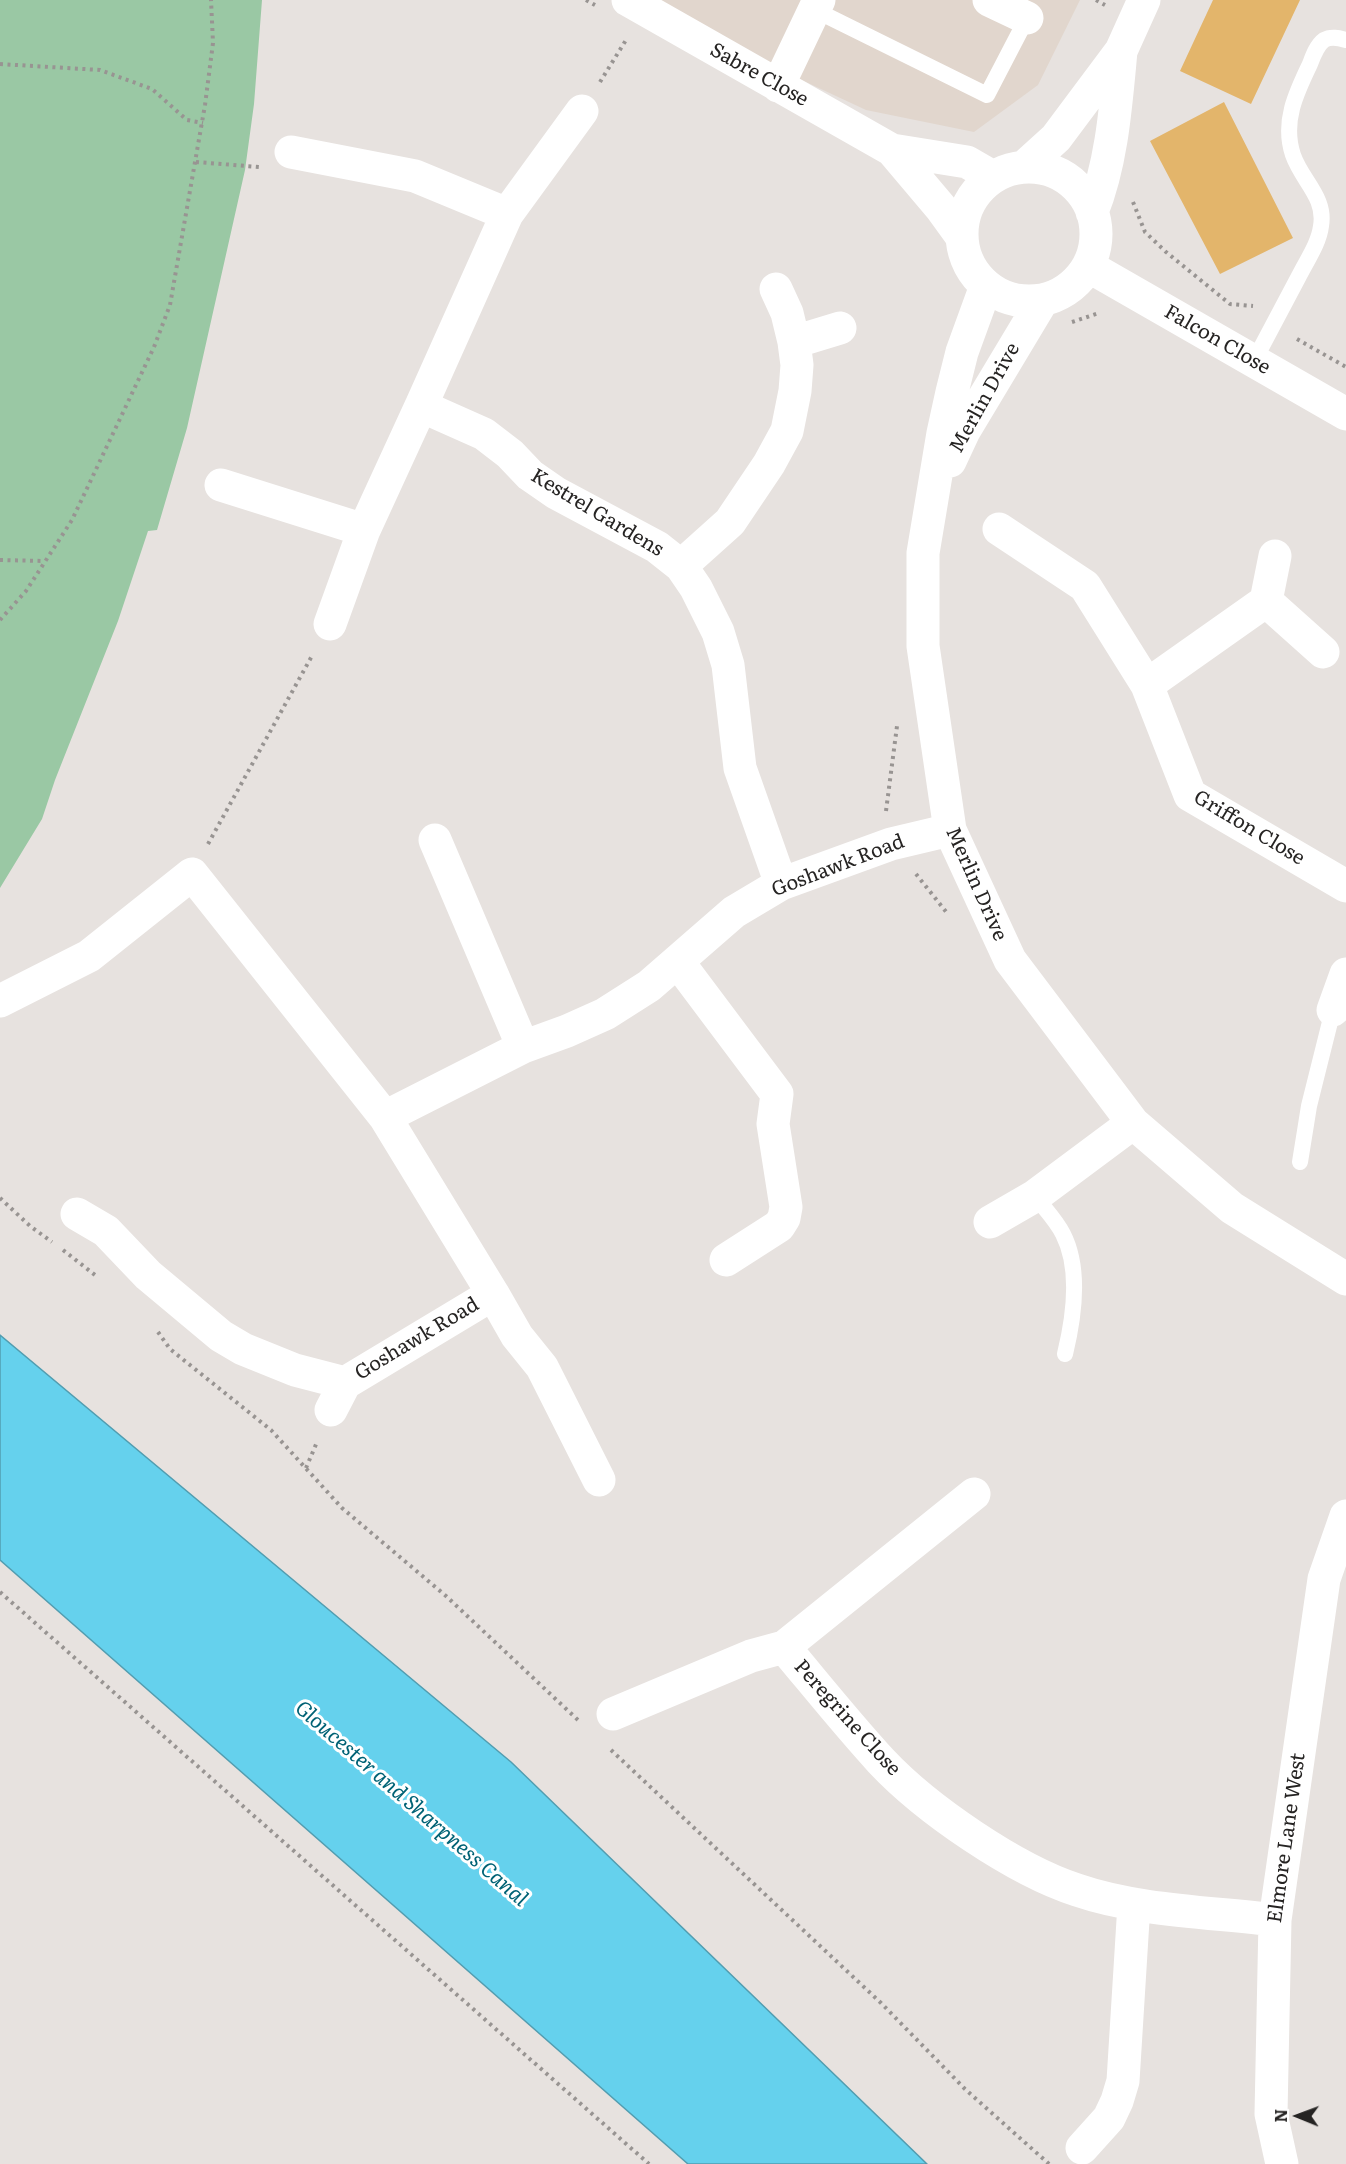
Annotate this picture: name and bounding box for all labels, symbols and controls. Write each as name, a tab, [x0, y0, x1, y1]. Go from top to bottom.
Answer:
street label: Sabre Close	[706, 38, 812, 112]
street label: Falcon Close	[1160, 300, 1274, 380]
street label: Merlin Drive	[945, 339, 1025, 457]
street label: Kestrel Gardens	[526, 464, 668, 562]
street label: Griffon Close	[1189, 785, 1309, 871]
street label: Merlin Drive	[940, 823, 1012, 945]
street label: Goshawk Road	[768, 830, 908, 902]
street label: Goshawk Road	[351, 1293, 483, 1385]
street label: Peregrine Close	[789, 1655, 905, 1781]
water label: Gloucester and Sharpness Canal	[289, 1696, 533, 1912]
street label: Elmore Lane West	[1263, 1751, 1311, 1925]
north arrow	[1268, 2086, 1328, 2146]
text: N	[1268, 2109, 1292, 2123]

